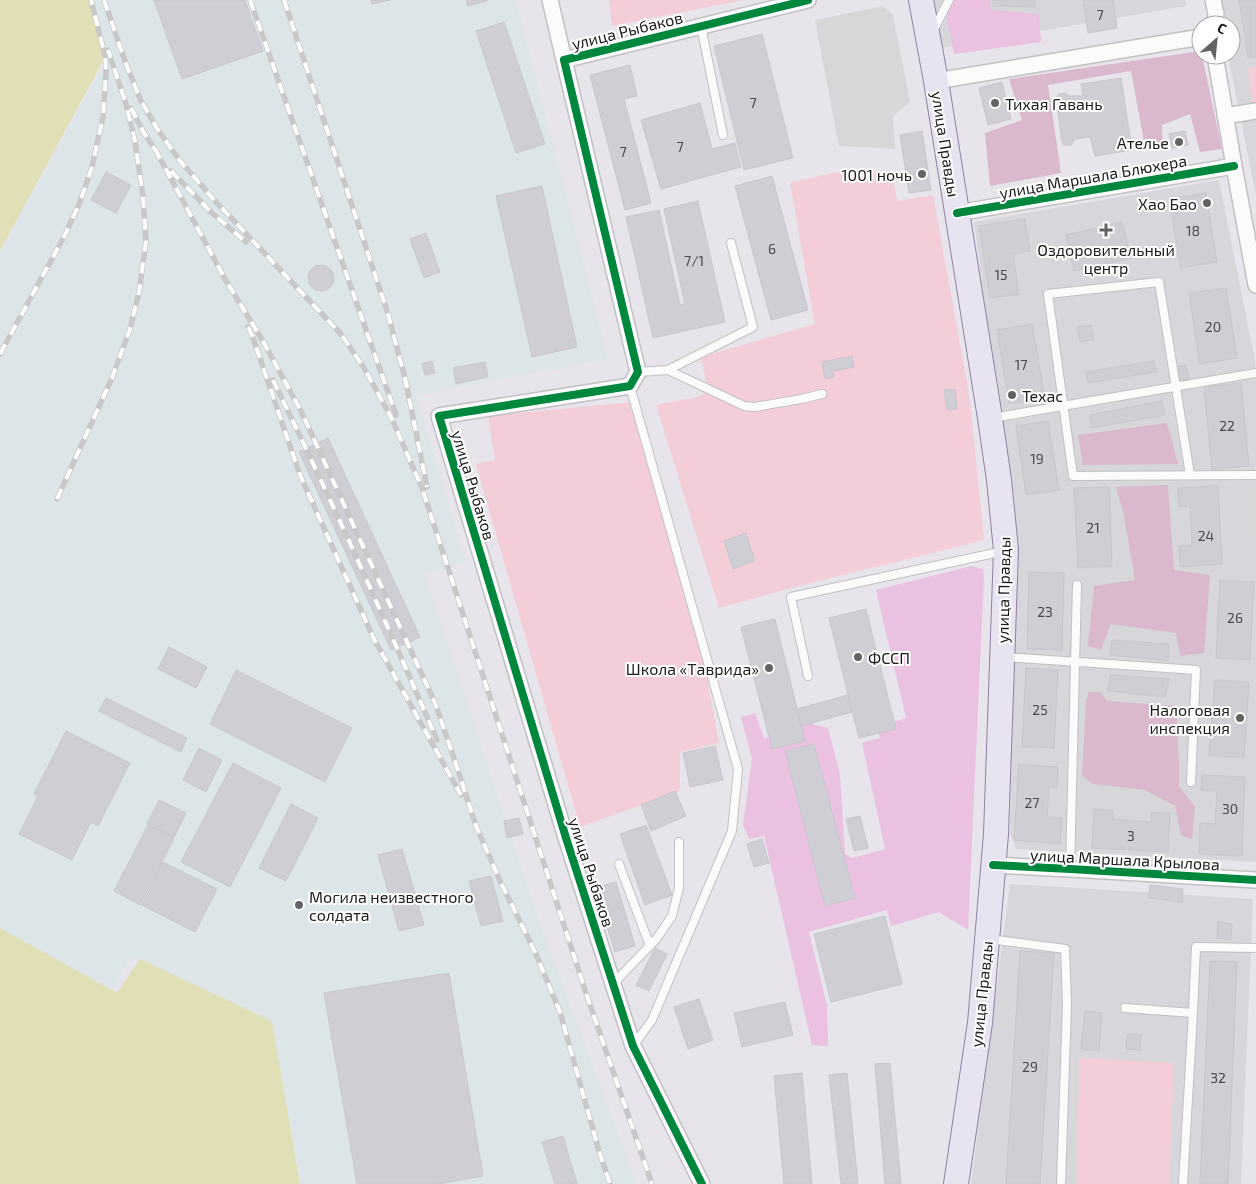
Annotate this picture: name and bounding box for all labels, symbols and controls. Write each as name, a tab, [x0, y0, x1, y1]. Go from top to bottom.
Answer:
house number: 7	[1096, 6, 1104, 23]
street label: улица Рыбаков	[570, 7, 685, 54]
north arrow	[1191, 15, 1241, 65]
text: С	[1215, 19, 1230, 37]
street label: улица Правды	[927, 90, 964, 198]
house number: 7	[749, 94, 757, 111]
place label: Тихая Гавань	[1005, 94, 1102, 113]
marker: Тихая Гавань	[989, 97, 1001, 109]
place label: Ателье	[1117, 133, 1169, 152]
marker: Ателье	[1173, 136, 1185, 148]
house number: 7	[676, 138, 684, 155]
house number: 7	[619, 143, 627, 160]
street label: улица Маршала Блюхера	[998, 150, 1188, 203]
place label: 1001 ночь	[841, 165, 912, 184]
marker: 1001 ночь	[916, 168, 928, 180]
place label: Хао Бао	[1138, 194, 1197, 213]
marker: Хао Бао	[1201, 197, 1213, 209]
house number: 18	[1186, 222, 1200, 239]
marker: Оздоровительный центр	[1099, 223, 1113, 237]
house number: 6	[768, 240, 776, 257]
place label: Оздоровительный центр	[1037, 240, 1175, 277]
house number: 7/1	[684, 252, 704, 269]
house number: 15	[994, 266, 1008, 283]
house number: 20	[1205, 318, 1221, 335]
house number: 17	[1015, 356, 1027, 373]
place label: Техас	[1022, 386, 1063, 405]
marker: Техас	[1006, 389, 1018, 401]
house number: 22	[1219, 417, 1235, 434]
street label: улица Рыбаков	[447, 428, 500, 542]
house number: 19	[1030, 450, 1044, 467]
house number: 21	[1086, 519, 1100, 536]
house number: 24	[1198, 527, 1214, 544]
street label: улица Правды	[993, 536, 1014, 644]
house number: 23	[1037, 603, 1053, 620]
house number: 26	[1227, 609, 1243, 626]
place label: ФССП	[868, 648, 910, 667]
marker: ФССП	[852, 651, 864, 663]
place label: Школа «Таврида»	[626, 659, 759, 678]
marker: Школа «Таврида»	[763, 662, 775, 674]
place label: Налоговая инспекция	[1149, 700, 1230, 737]
house number: 25	[1032, 701, 1048, 718]
marker: Налоговая инспекция	[1234, 712, 1246, 724]
house number: 27	[1024, 794, 1040, 811]
house number: 30	[1222, 800, 1238, 817]
street label: улица Рыбаков	[564, 815, 619, 929]
house number: 3	[1127, 827, 1135, 844]
street label: улица Маршала Крылова	[1030, 845, 1220, 874]
place label: Могила неизвестного солдата	[309, 887, 474, 924]
marker: Могила неизвестного солдата	[293, 899, 305, 911]
street label: улица Правды	[966, 940, 997, 1048]
house number: 29	[1022, 1058, 1038, 1075]
house number: 32	[1210, 1069, 1226, 1086]

